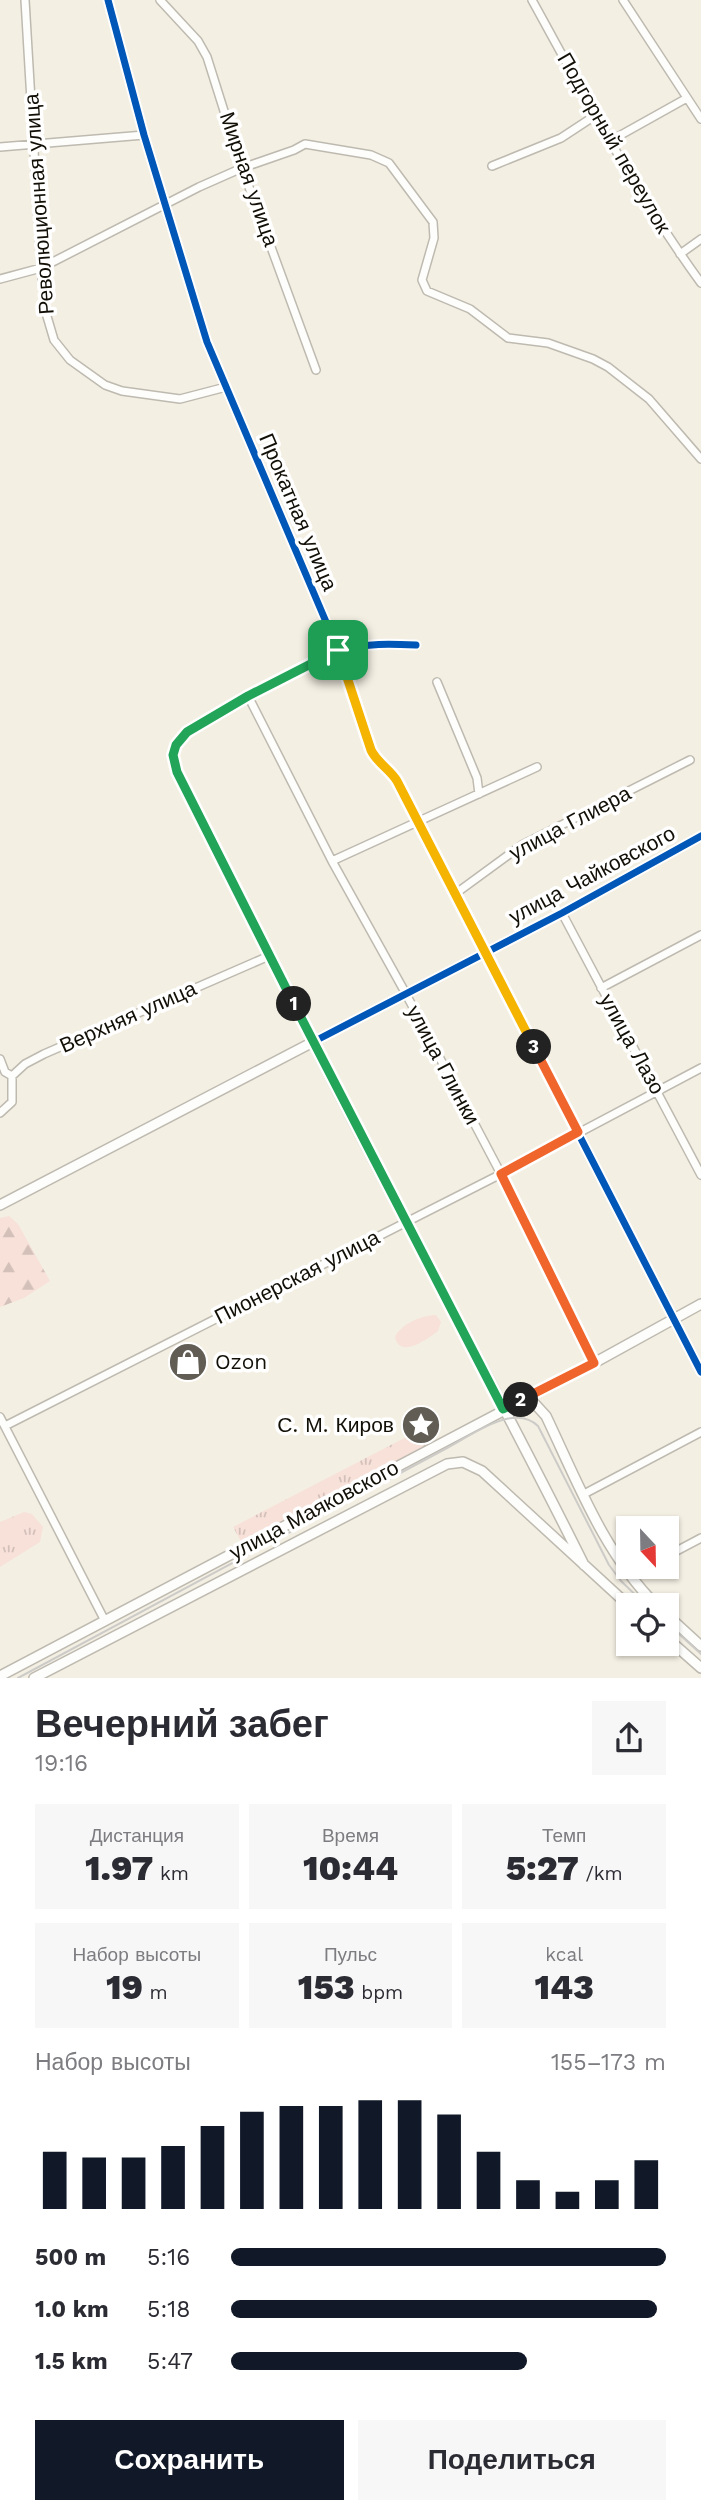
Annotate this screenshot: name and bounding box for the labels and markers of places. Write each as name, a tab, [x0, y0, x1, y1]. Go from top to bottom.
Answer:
pin	[308, 620, 368, 680]
pin: 1	[276, 986, 312, 1021]
pin: 3	[516, 1030, 552, 1064]
shop icon: Ozon	[167, 1341, 209, 1383]
place label: Ozon	[215, 1349, 267, 1374]
pin: 2	[504, 1382, 538, 1418]
place icon: С. М. Киров	[400, 1404, 442, 1446]
place label: С. М. Киров	[277, 1412, 394, 1437]

